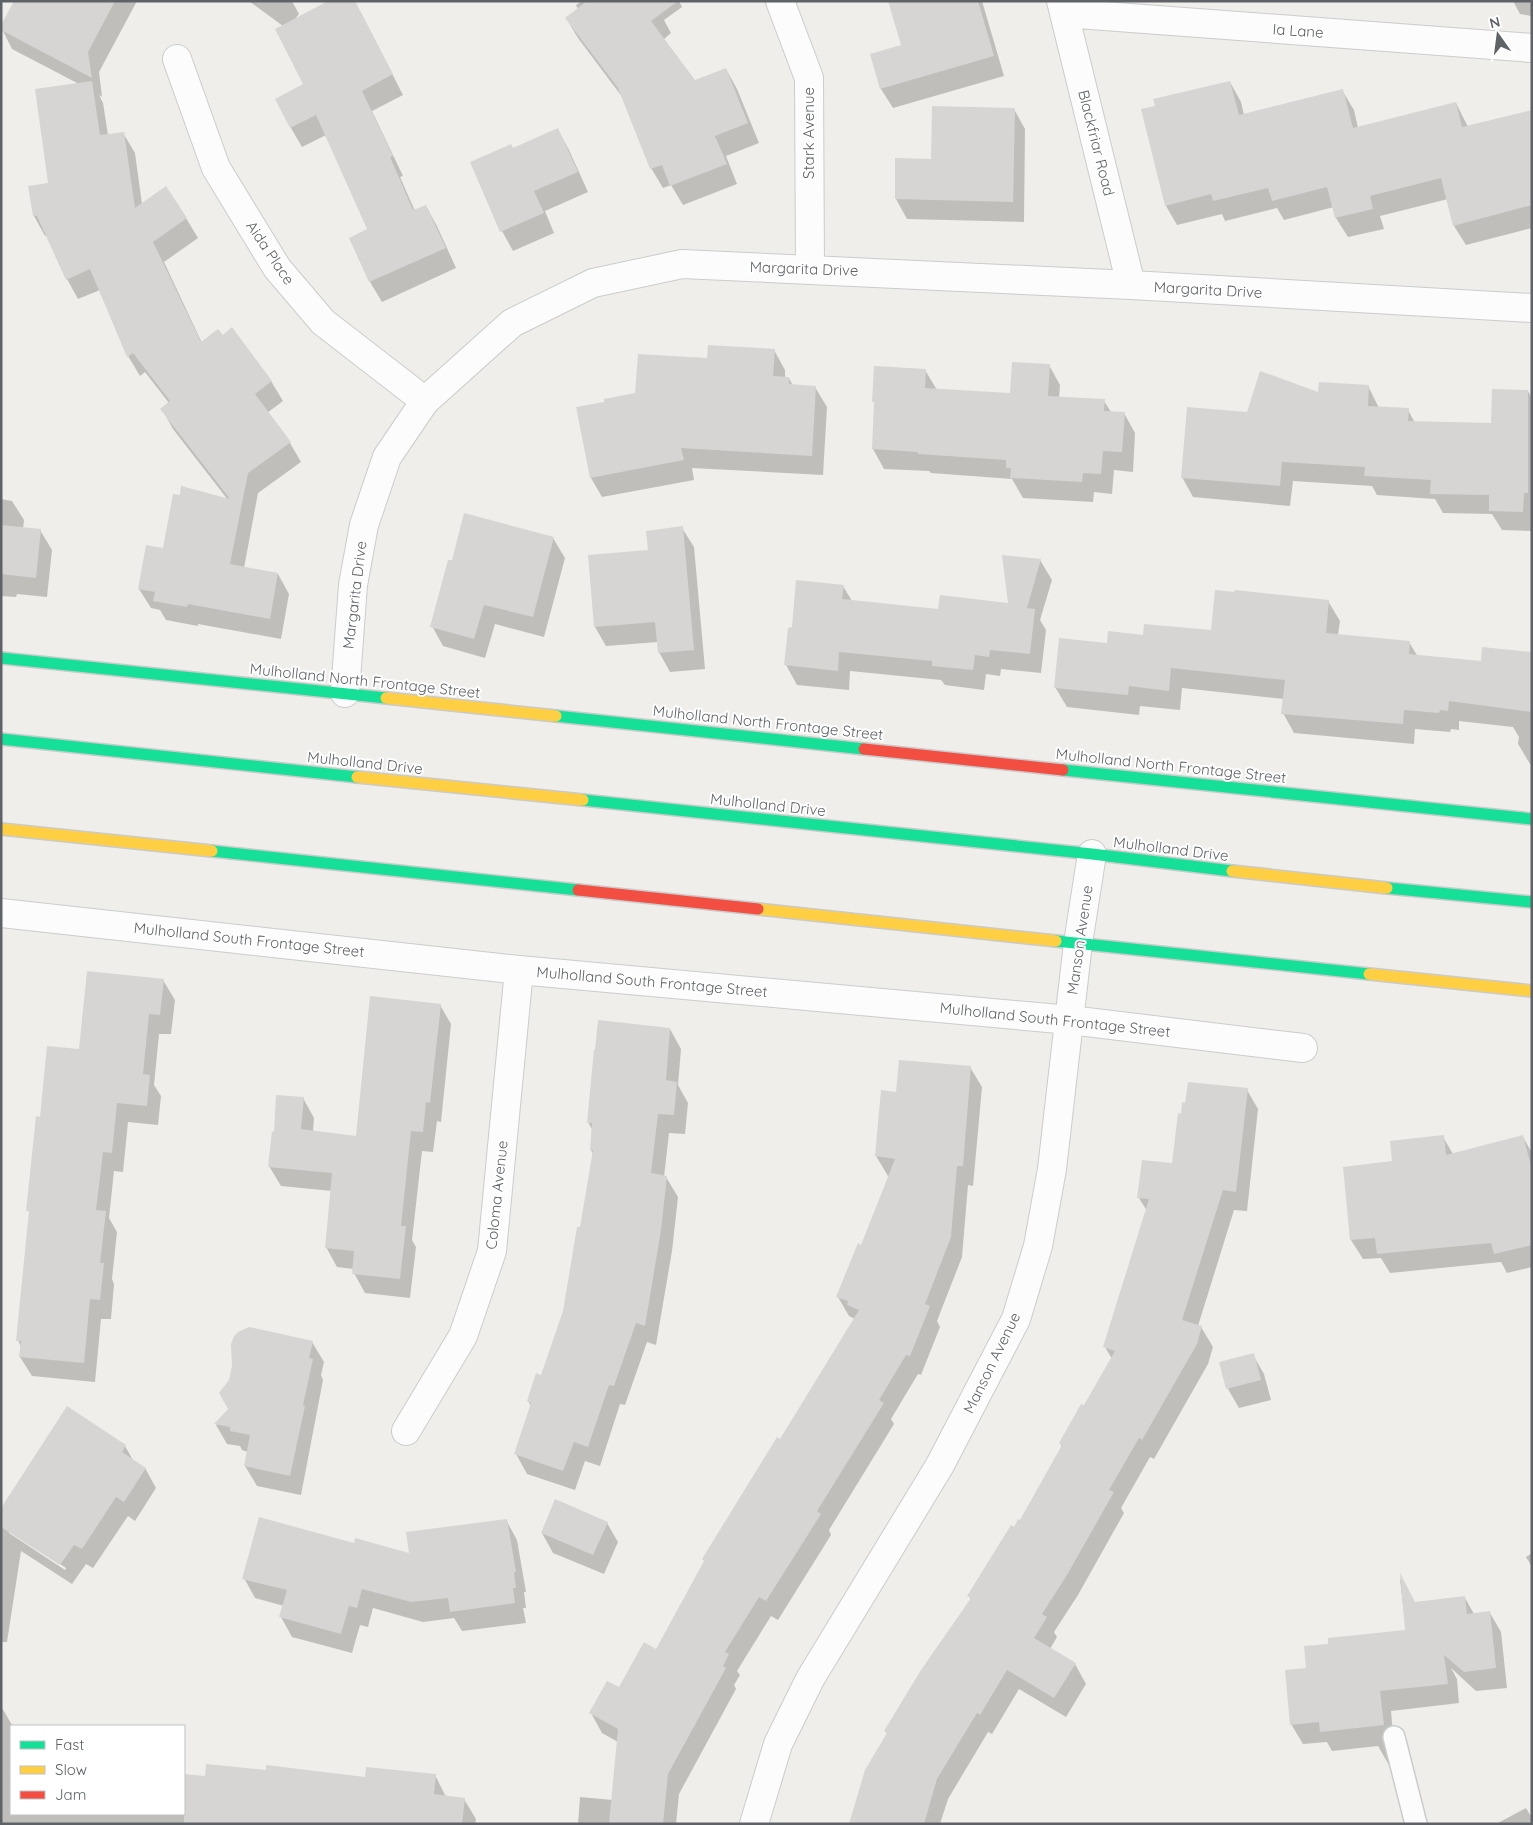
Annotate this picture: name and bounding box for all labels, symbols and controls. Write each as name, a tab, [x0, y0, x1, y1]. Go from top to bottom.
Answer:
north arrow	[1473, 10, 1523, 60]
text: N	[1488, 12, 1502, 32]
street label: Ia Lane	[1272, 19, 1324, 42]
street label: Stark Avenue	[799, 87, 818, 179]
street label: Blackfriar Road	[1074, 88, 1119, 198]
street label: Aida Place	[242, 217, 299, 288]
street label: Margarita Drive	[749, 257, 859, 280]
street label: Margarita Drive	[1153, 277, 1263, 302]
street label: Margarita Drive	[338, 540, 371, 650]
street label: Mulholland North Frontage Street	[249, 659, 481, 702]
street label: Mulholland North Frontage Street	[652, 701, 884, 744]
street label: Mulholland North Frontage Street	[1055, 744, 1287, 787]
street label: Mulholland Drive	[306, 747, 424, 778]
street label: Mulholland Drive	[709, 789, 827, 820]
street label: Mulholland Drive	[1112, 832, 1230, 865]
street label: Manson Avenue	[1062, 884, 1097, 996]
street label: Mulholland South Frontage Street	[133, 918, 365, 961]
street label: Mulholland South Frontage Street	[536, 962, 768, 1001]
street label: Mulholland South Frontage Street	[939, 998, 1171, 1041]
street label: Coloma Avenue	[481, 1140, 512, 1250]
street label: Manson Avenue	[959, 1309, 1024, 1417]
legend	[10, 1725, 185, 1815]
text: Fast	[55, 1735, 84, 1754]
text: Slow	[55, 1760, 87, 1779]
text: Jam	[55, 1785, 86, 1804]

